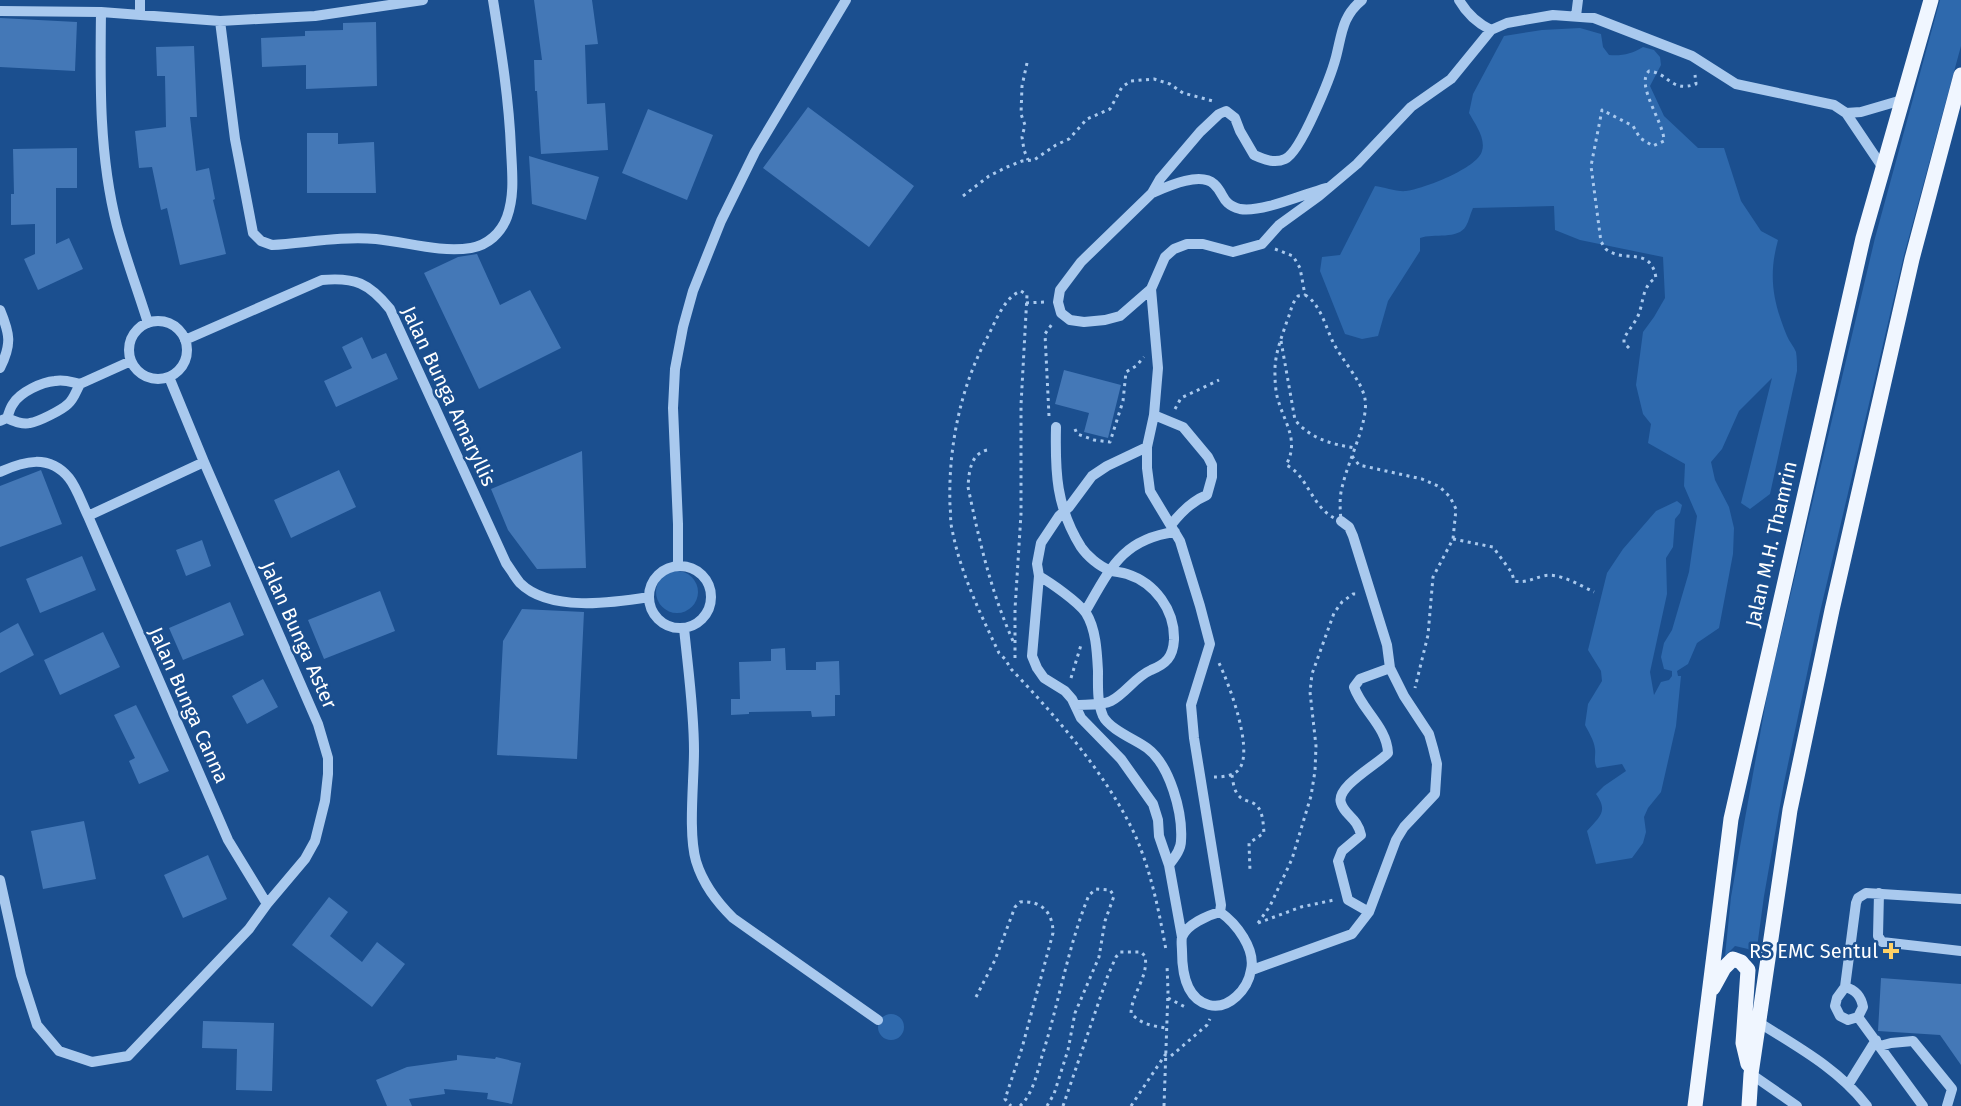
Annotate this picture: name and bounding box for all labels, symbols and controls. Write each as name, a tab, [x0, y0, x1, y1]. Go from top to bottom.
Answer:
street label: Jalan Bunga Amaryllis	[397, 302, 501, 490]
street label: Jalan M.H. Thamrin	[1740, 459, 1802, 629]
street label: Jalan Bunga Aster	[256, 558, 342, 713]
street label: Jalan Bunga Canna	[144, 623, 234, 787]
place label: RS EMC Sentul	[1749, 939, 1878, 963]
marker: RS EMC Sentul	[1882, 942, 1900, 960]

